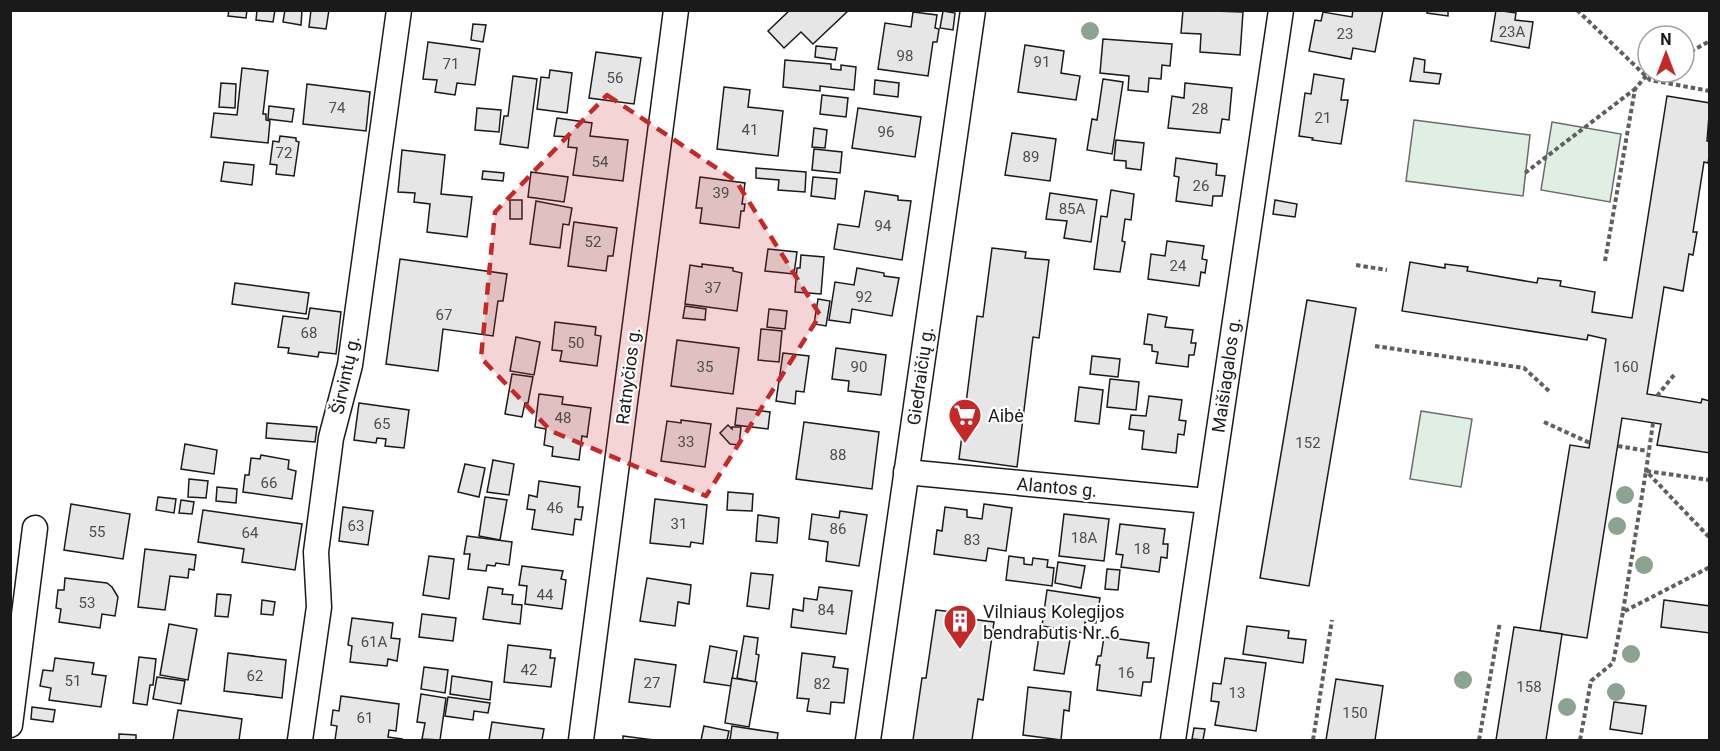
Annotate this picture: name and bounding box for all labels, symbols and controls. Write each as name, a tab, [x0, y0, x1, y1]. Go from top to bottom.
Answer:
house number: 23A	[1499, 23, 1526, 41]
north arrow	[1636, 24, 1696, 84]
house number: 23	[1337, 25, 1353, 43]
text: N	[1660, 30, 1672, 49]
house number: 98	[897, 47, 913, 65]
house number: 91	[1034, 53, 1050, 71]
house number: 71	[443, 55, 459, 73]
house number: 56	[607, 69, 623, 87]
house number: 74	[329, 99, 346, 117]
house number: 28	[1192, 100, 1208, 118]
house number: 21	[1315, 109, 1331, 127]
house number: 41	[742, 121, 758, 139]
house number: 96	[878, 123, 894, 141]
house number: 72	[276, 144, 292, 162]
house number: 89	[1023, 148, 1039, 166]
house number: 54	[592, 153, 609, 171]
house number: 26	[1193, 177, 1209, 195]
house number: 39	[713, 184, 729, 202]
house number: 85A	[1059, 200, 1086, 218]
house number: 94	[875, 217, 892, 235]
house number: 52	[585, 233, 601, 251]
house number: 24	[1170, 257, 1187, 275]
house number: 37	[705, 279, 721, 297]
house number: 92	[856, 288, 872, 306]
house number: 67	[436, 306, 452, 324]
street label: Maišiagalos g.	[1207, 316, 1245, 434]
house number: 68	[301, 324, 317, 342]
street label: Giedraičių g.	[903, 325, 937, 427]
street label: Ratnyčios g.	[612, 326, 644, 426]
street label: Širvintų g.	[326, 334, 364, 416]
house number: 50	[568, 334, 584, 352]
house number: 35	[697, 358, 713, 376]
house number: 90	[851, 358, 867, 376]
house number: 160	[1613, 358, 1639, 376]
supermarket icon: Aibė	[947, 397, 983, 444]
place label: Aibė	[988, 405, 1024, 426]
house number: 48	[555, 409, 571, 427]
house number: 65	[374, 415, 390, 433]
house number: 33	[678, 433, 694, 451]
house number: 152	[1295, 434, 1321, 452]
house number: 88	[830, 446, 846, 464]
street label: Alantos g.	[1016, 473, 1098, 501]
house number: 66	[261, 474, 277, 492]
house number: 46	[547, 499, 563, 517]
house number: 31	[671, 515, 687, 533]
house number: 63	[348, 517, 364, 535]
house number: 86	[830, 520, 846, 538]
house number: 55	[89, 523, 105, 541]
house number: 64	[242, 524, 259, 542]
house number: 18A	[1071, 529, 1098, 547]
house number: 83	[964, 531, 980, 549]
house number: 18	[1134, 540, 1150, 558]
house number: 44	[537, 586, 554, 604]
house number: 53	[79, 594, 95, 612]
house number: 84	[818, 601, 835, 619]
place label: Vilniaus Kolegijos bendrabutis Nr. 6	[983, 601, 1125, 643]
building icon: Vilniaus Kolegijos bendrabutis Nr. 6	[942, 603, 978, 650]
house number: 61A	[361, 633, 388, 651]
house number: 42	[521, 661, 537, 679]
house number: 16	[1118, 664, 1134, 682]
house number: 62	[247, 667, 263, 685]
house number: 51	[65, 672, 81, 690]
house number: 27	[644, 674, 660, 692]
house number: 82	[814, 675, 830, 693]
house number: 158	[1516, 678, 1542, 696]
house number: 13	[1229, 684, 1245, 702]
house number: 150	[1342, 704, 1368, 722]
house number: 61	[357, 709, 373, 727]

